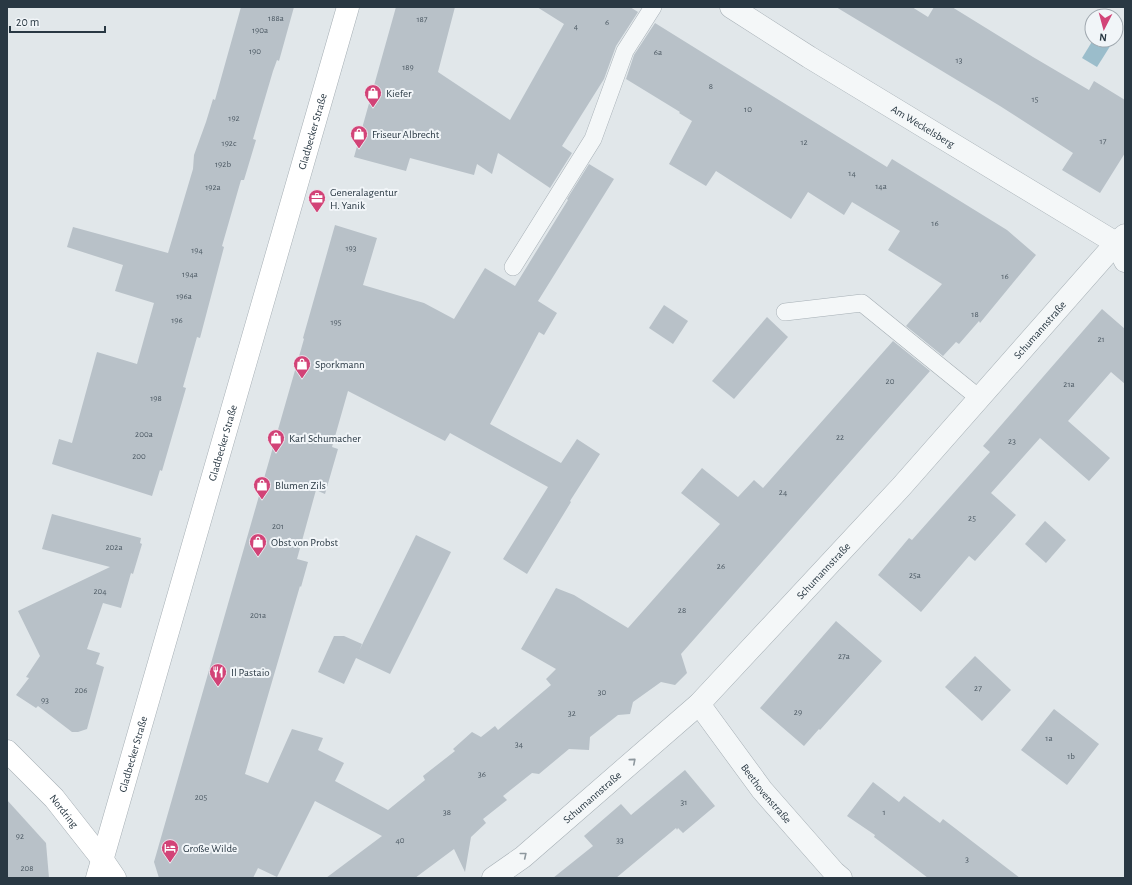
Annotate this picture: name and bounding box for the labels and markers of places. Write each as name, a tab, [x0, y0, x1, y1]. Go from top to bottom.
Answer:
shop icon: Kiefer	[363, 83, 383, 108]
place label: Kiefer	[386, 88, 412, 99]
shop icon: Friseur Albrecht	[349, 124, 369, 149]
place label: Friseur Albrecht	[372, 129, 440, 140]
place label: Generalagentur H. Yanik	[330, 187, 398, 211]
office icon: Generalagentur H. Yanik	[307, 188, 327, 213]
shop icon: Sporkmann	[292, 354, 312, 379]
place label: Sporkmann	[315, 359, 365, 370]
shop icon: Karl Schumacher	[266, 428, 286, 453]
place label: Karl Schumacher	[289, 433, 361, 444]
shop icon: Blumen Zils	[252, 475, 272, 500]
place label: Blumen Zils	[275, 480, 326, 491]
shop icon: Obst von Probst	[248, 532, 268, 557]
place label: Obst von Probst	[271, 537, 339, 548]
restaurant icon: Il Pastaio	[208, 662, 228, 687]
place label: Il Pastaio	[231, 667, 270, 678]
hotel icon: Große Wilde	[160, 838, 180, 863]
place label: Große Wilde	[183, 843, 237, 854]

